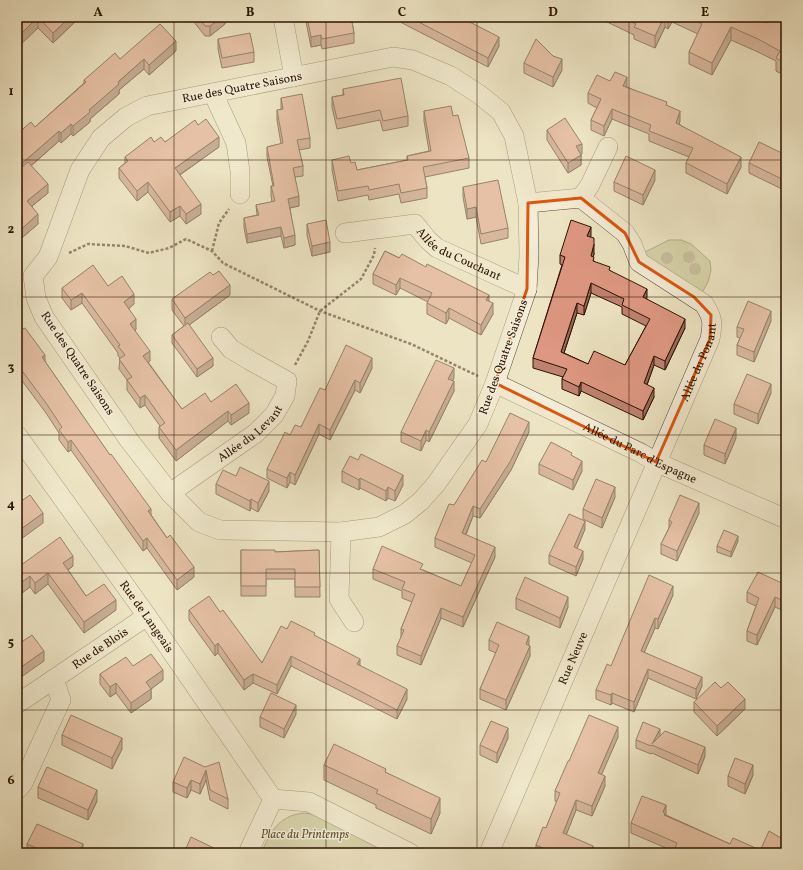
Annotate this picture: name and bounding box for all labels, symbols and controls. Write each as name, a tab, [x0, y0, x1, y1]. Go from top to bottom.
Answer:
text: A	[93, 4, 103, 22]
text: B	[246, 4, 255, 22]
text: C	[398, 4, 406, 22]
text: D	[548, 4, 558, 22]
text: E	[701, 4, 709, 22]
street label: Rue des Quatre Saisons	[181, 69, 303, 107]
text: 1	[8, 83, 14, 101]
text: 2	[8, 221, 15, 239]
street label: Allée du Couchant	[412, 225, 503, 285]
street label: Rue des Quatre Saisons	[476, 297, 532, 417]
street label: Rue des Quatre Saisons	[36, 309, 118, 419]
street label: Allée du Ponant	[677, 323, 721, 404]
text: 3	[8, 359, 15, 377]
street label: Allée du Levant	[215, 402, 287, 466]
street label: Allée du Parc d'Espagne	[580, 419, 699, 488]
text: 4	[7, 496, 15, 514]
street label: Rue de Langeais	[115, 578, 177, 656]
street label: Rue de Blois	[69, 624, 131, 673]
street label: Rue Neuve	[555, 629, 592, 688]
text: 5	[8, 634, 14, 652]
text: 6	[7, 772, 15, 790]
park label: Place du Printemps	[261, 827, 350, 843]

